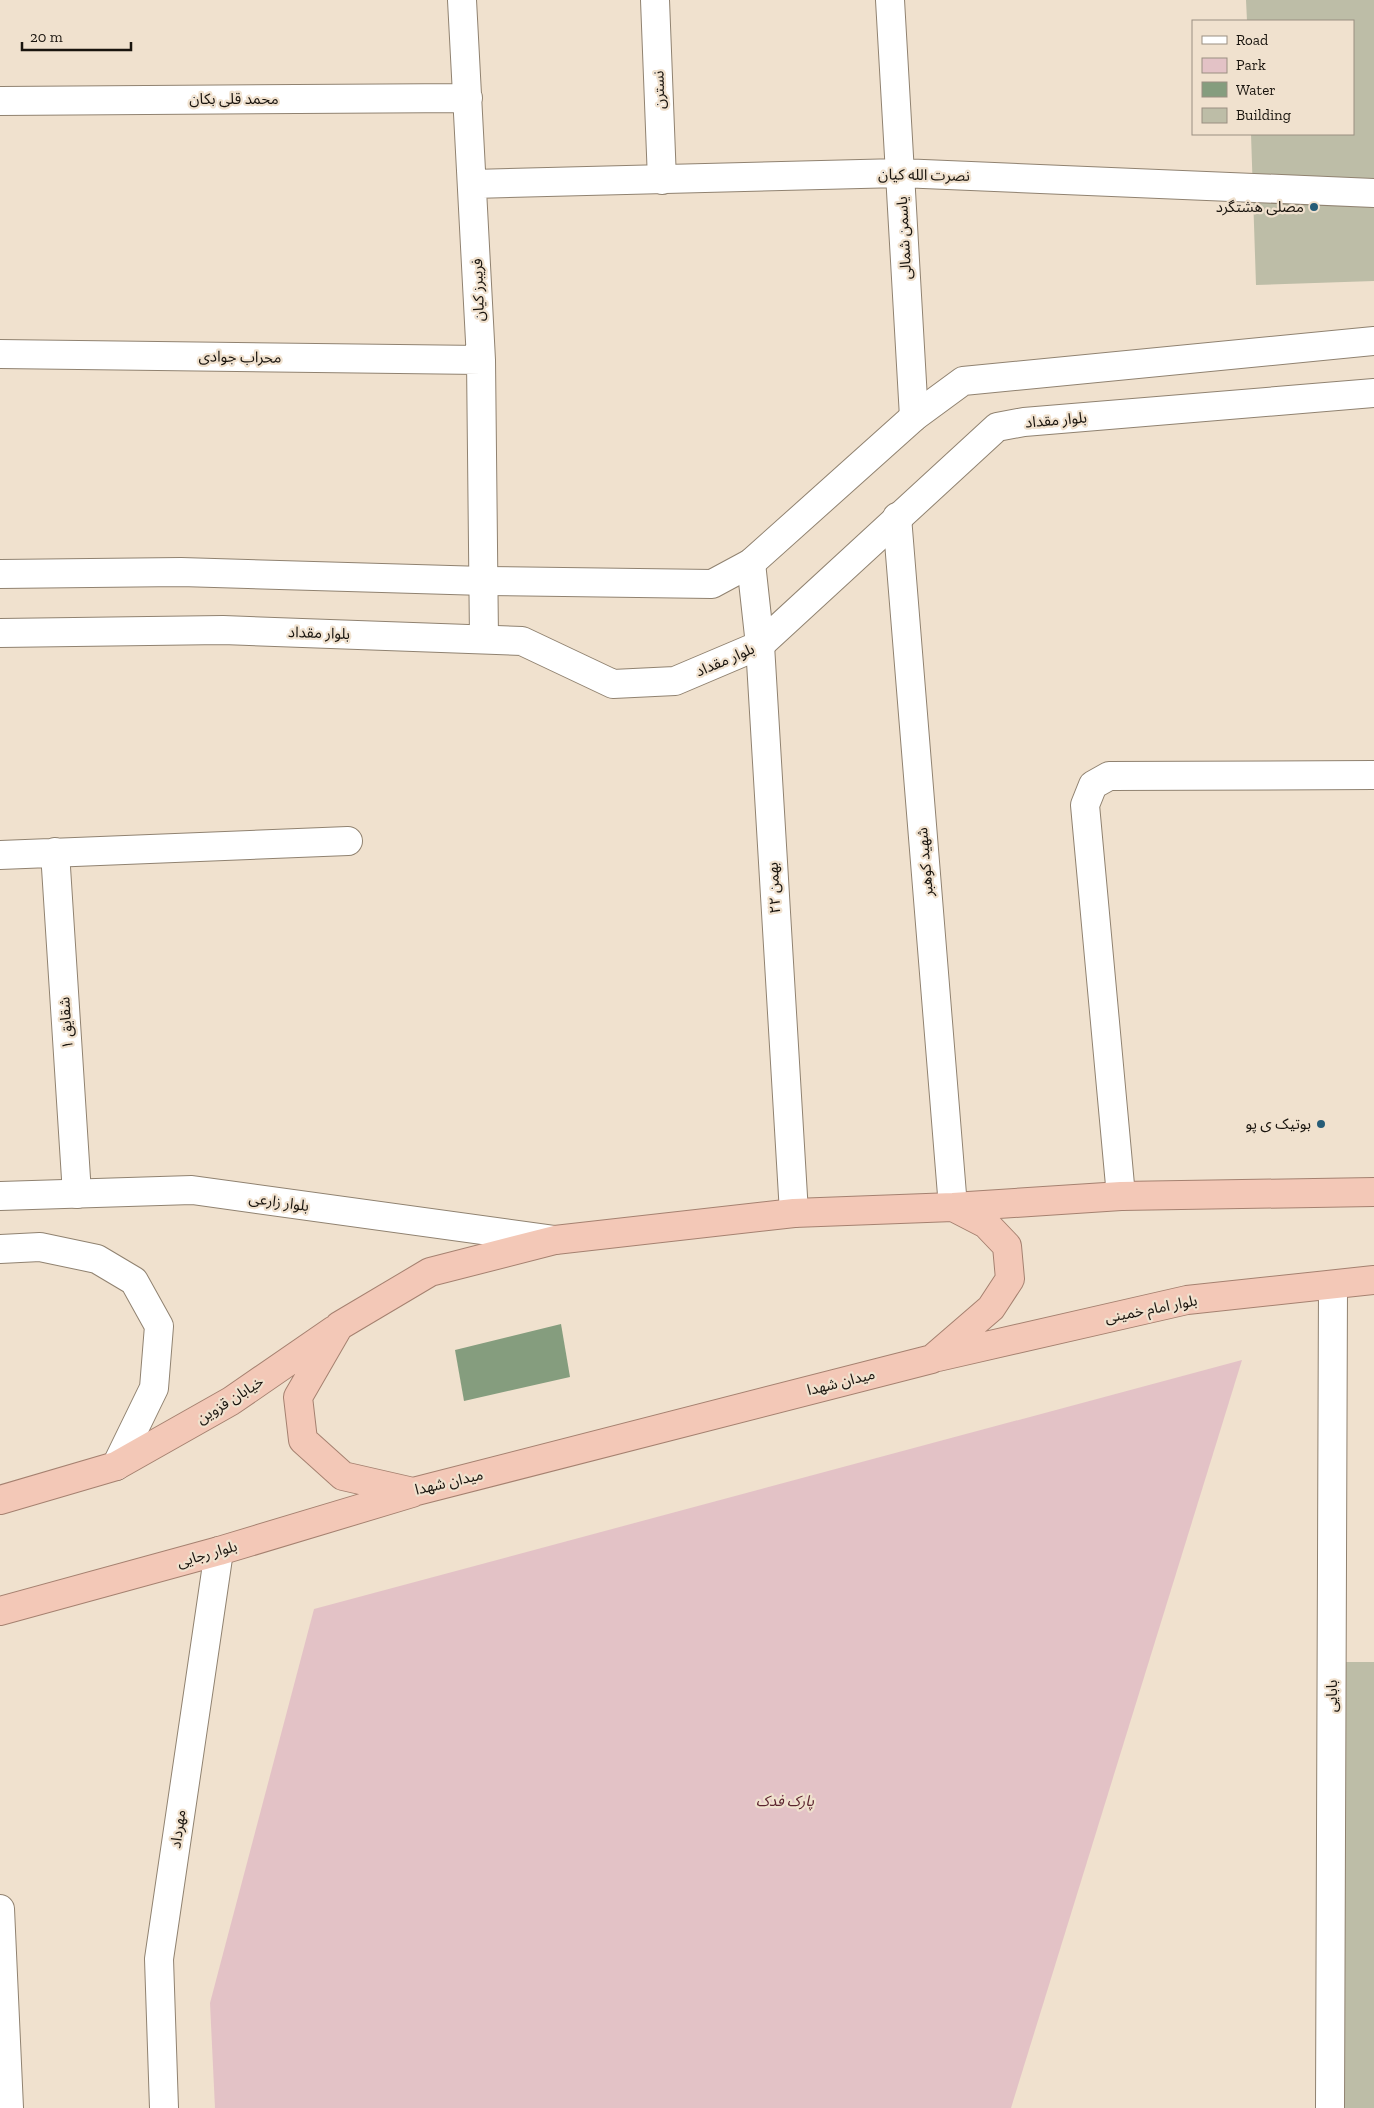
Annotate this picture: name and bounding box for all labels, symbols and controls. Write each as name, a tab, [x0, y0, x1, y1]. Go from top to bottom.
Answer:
scale bar	[22, 20, 131, 52]
legend	[1192, 20, 1354, 135]
text: 20 m	[30, 28, 63, 46]
text: Road	[1236, 31, 1269, 49]
text: Park	[1236, 56, 1266, 74]
street label: نسترن	[649, 70, 669, 110]
text: Water	[1236, 81, 1276, 99]
street label: محمد قلی بکان	[189, 90, 279, 108]
text: Building	[1236, 106, 1291, 124]
street label: نصرت الله کیان	[878, 165, 970, 185]
street label: یاسمن شمالی	[893, 196, 915, 280]
place label: مصلی هشتگرد	[1216, 198, 1304, 216]
marker: مصلی هشتگرد	[1308, 201, 1320, 213]
street label: فریبرز کیان	[468, 258, 488, 322]
street label: محراب جوادی	[198, 347, 282, 367]
street label: بلوار مقداد	[1024, 408, 1088, 432]
street label: بلوار مقداد	[288, 623, 350, 643]
street label: بلوار مقداد	[693, 640, 757, 680]
street label: شهید کوهبر	[913, 826, 937, 898]
street label: ۲۲ بهمن	[764, 862, 784, 914]
street label: شقایق ۱	[55, 996, 78, 1050]
place label: بوتیک ی پو	[1245, 1115, 1311, 1134]
marker: بوتیک ی پو	[1315, 1118, 1327, 1130]
street label: بلوار زارعی	[248, 1189, 310, 1215]
street label: بلوار امام خمینی	[1103, 1291, 1199, 1329]
street label: میدان شهدا	[805, 1365, 877, 1399]
street label: خیابان قزوین	[193, 1372, 267, 1428]
street label: میدان شهدا	[413, 1465, 485, 1499]
street label: بلوار رجایی	[175, 1537, 239, 1571]
street label: بابایی	[1323, 1680, 1341, 1712]
park label: پارک فدک	[756, 1792, 815, 1811]
street label: مهرداد	[166, 1809, 190, 1849]

